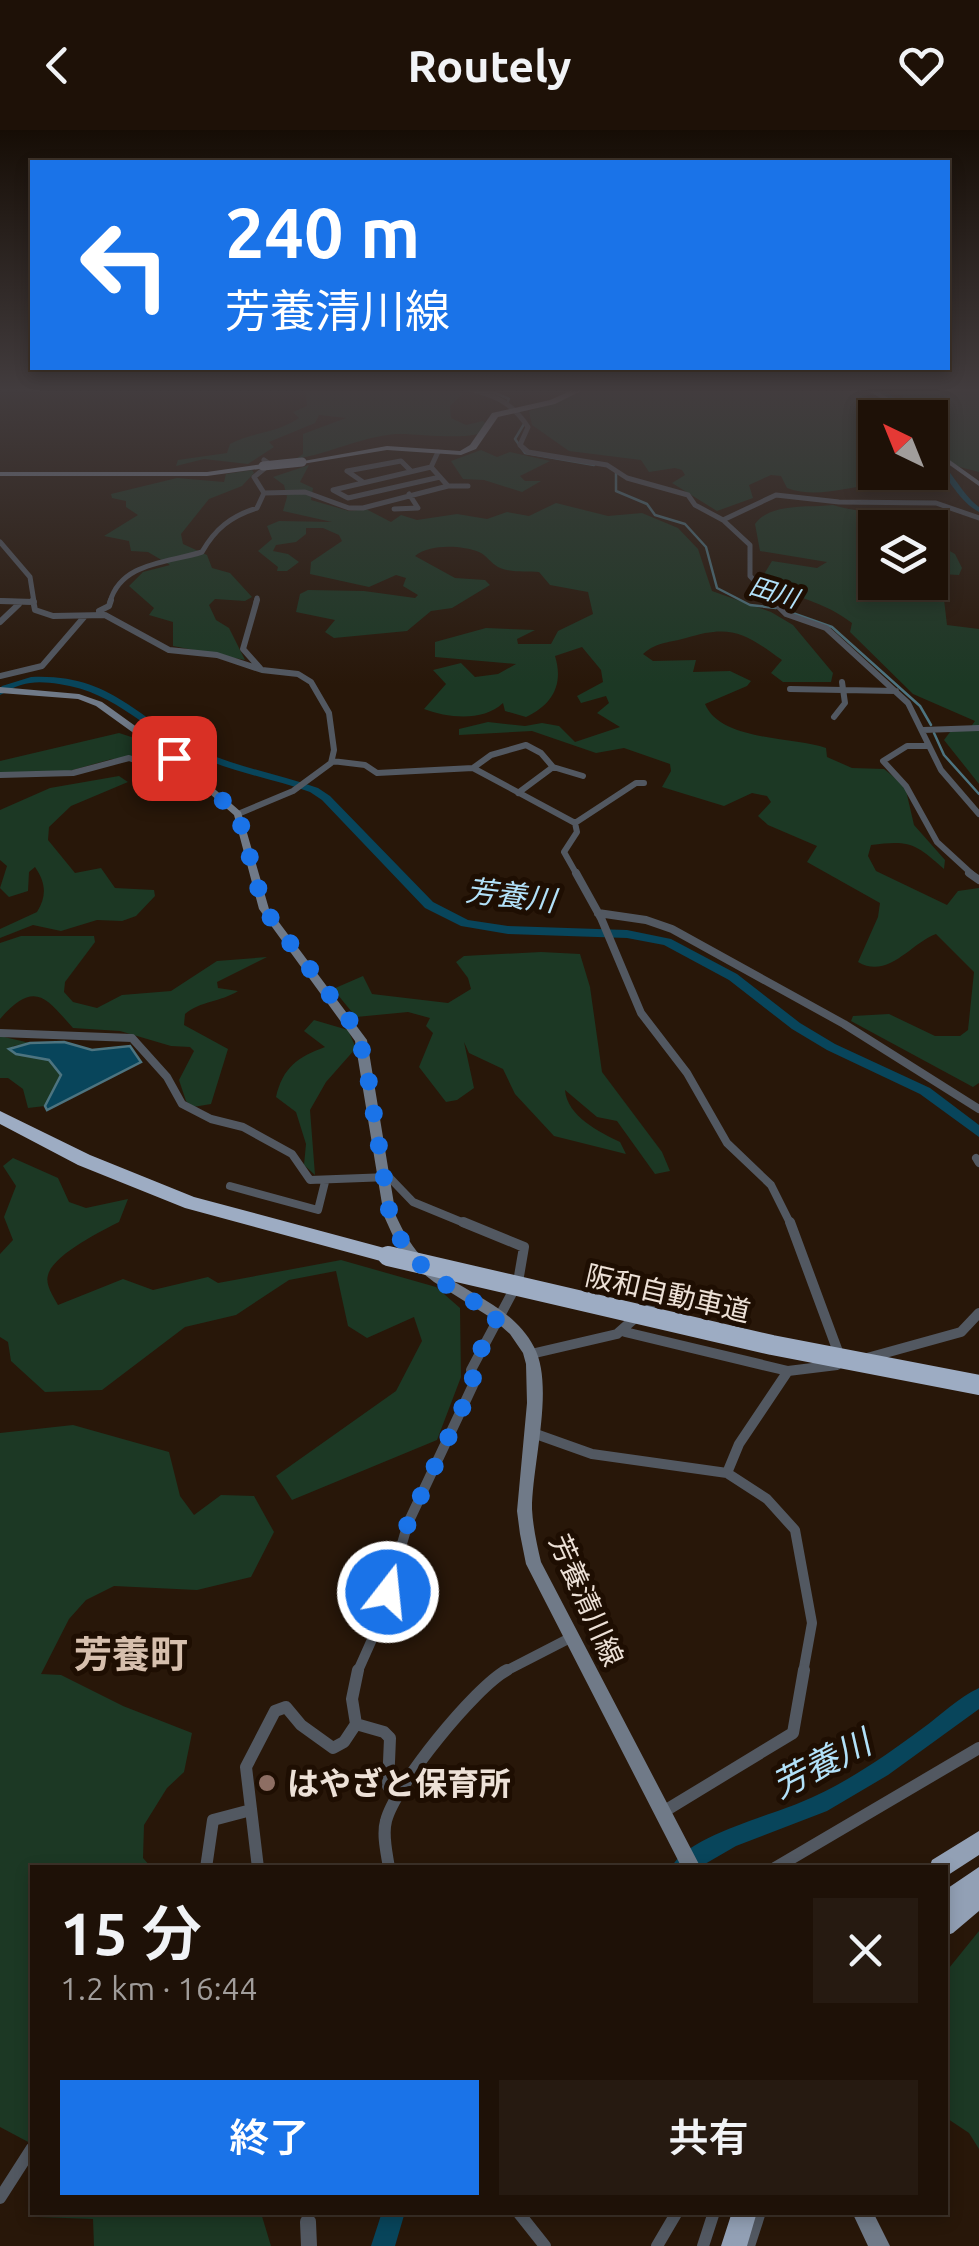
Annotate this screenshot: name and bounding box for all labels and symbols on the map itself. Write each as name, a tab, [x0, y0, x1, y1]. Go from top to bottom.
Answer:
north arrow	[858, 400, 948, 490]
water label: 田川	[746, 571, 805, 614]
pin	[132, 716, 217, 801]
water label: 芳養川	[464, 873, 561, 918]
street label: 阪和自動車道	[583, 1259, 753, 1327]
street label: 芳養清川線	[544, 1530, 630, 1670]
position arrow	[336, 1540, 440, 1644]
district label: 芳養町	[74, 1633, 188, 1675]
water label: 芳養川	[765, 1720, 880, 1805]
place label: はやざと保育所	[287, 1765, 511, 1801]
marker: はやざと保育所	[256, 1772, 278, 1794]

